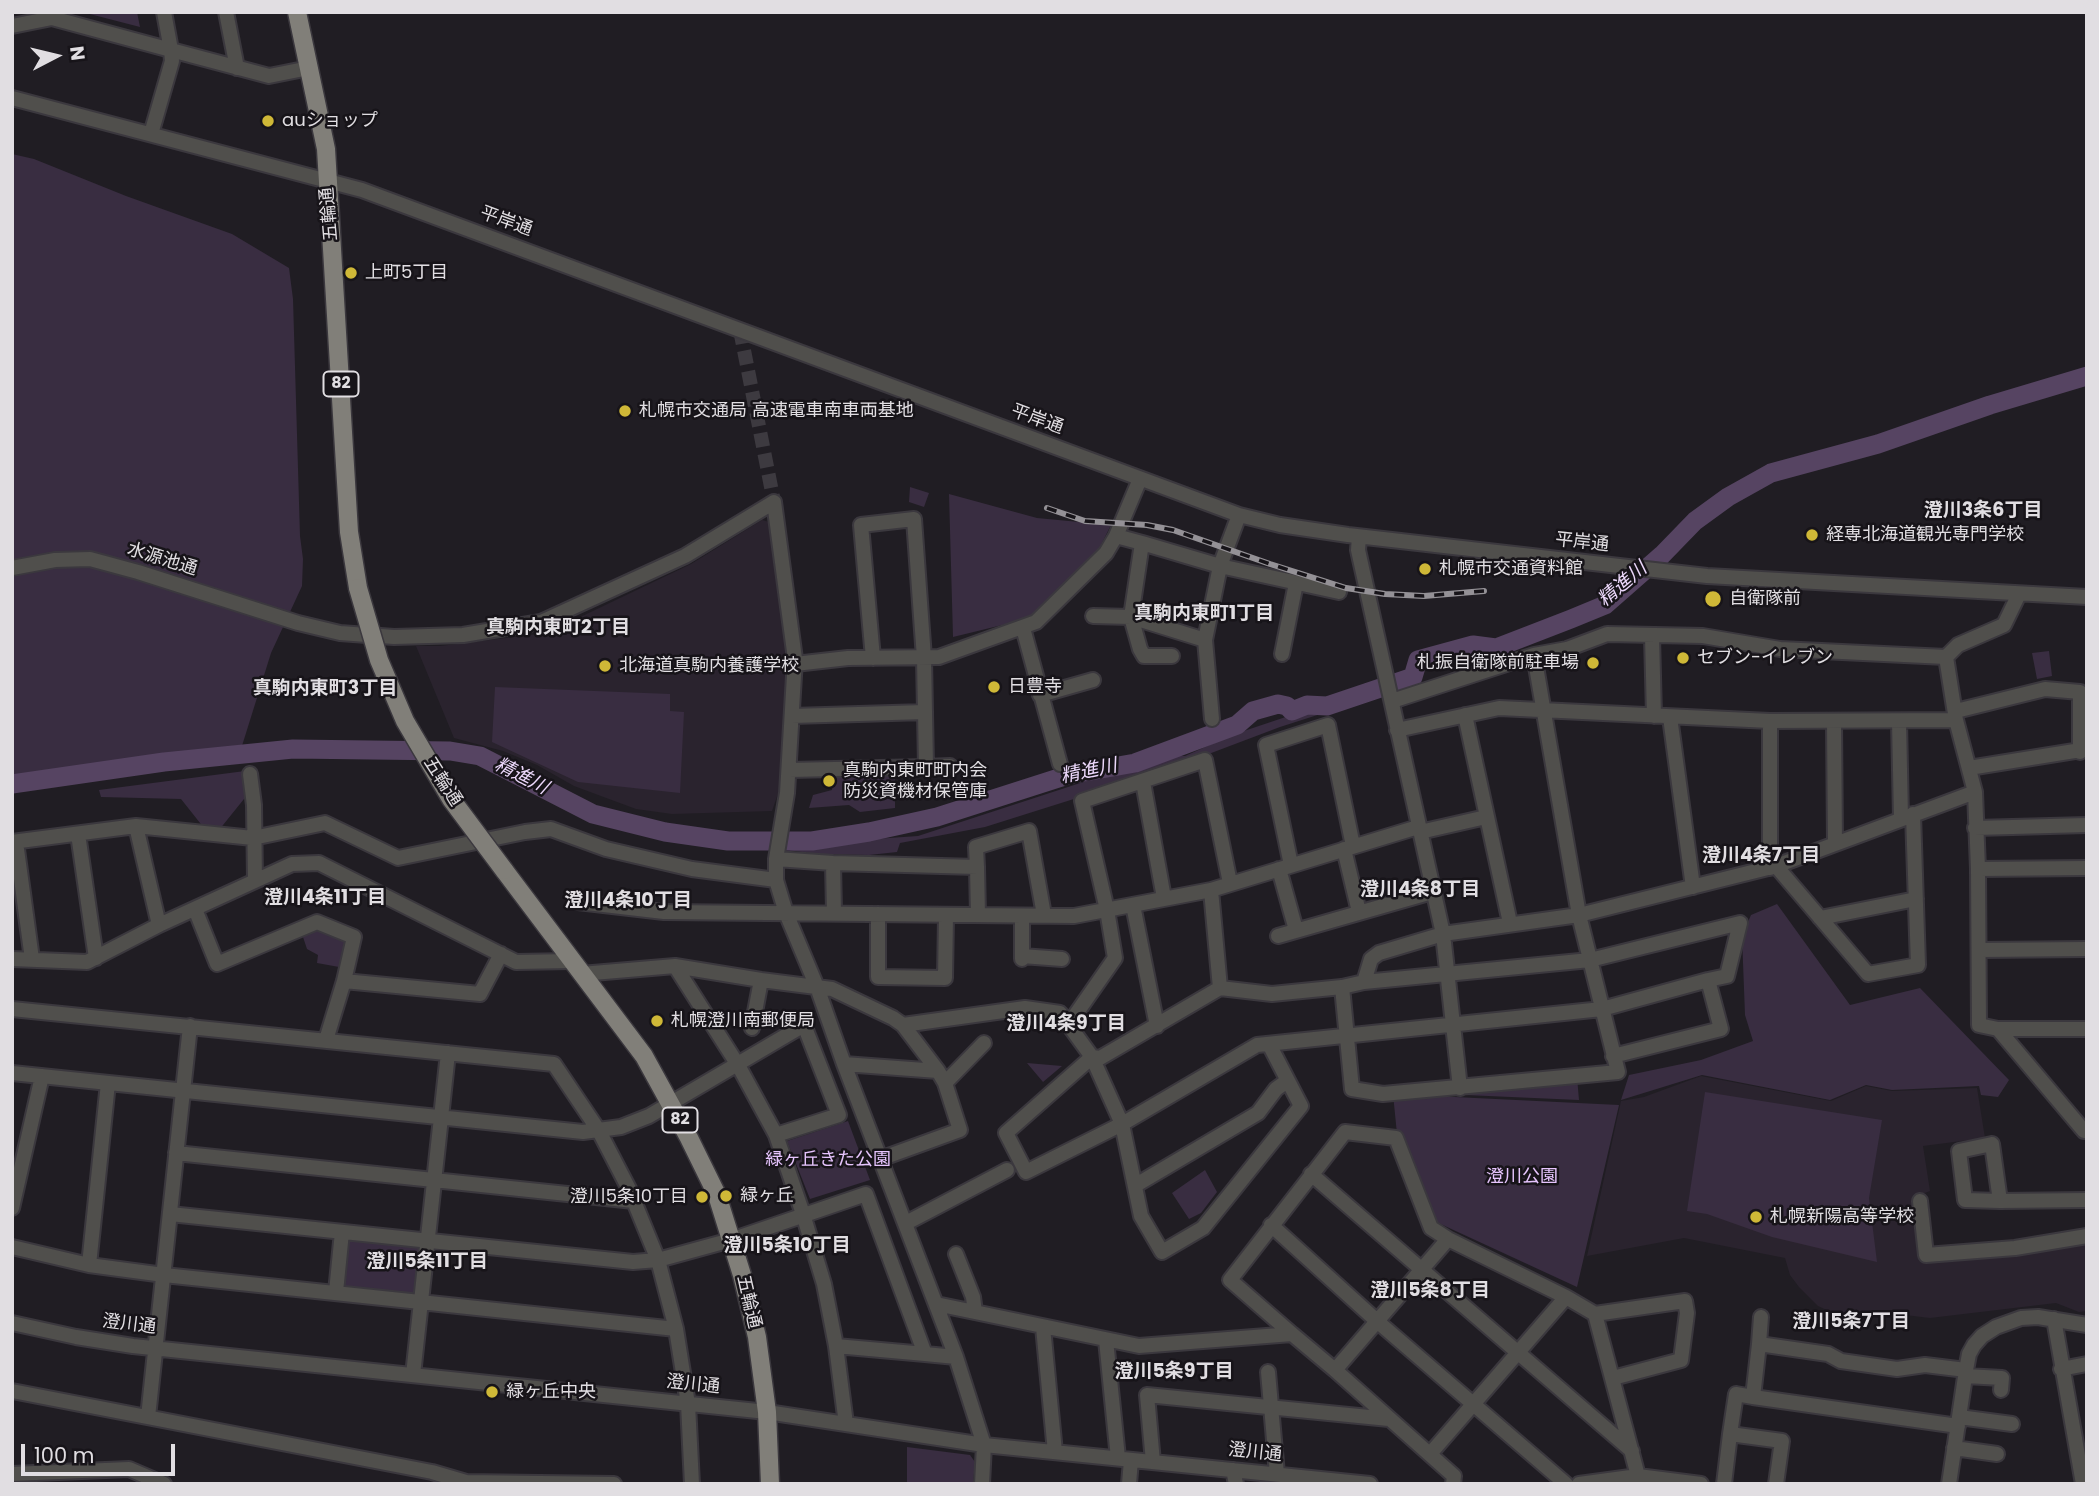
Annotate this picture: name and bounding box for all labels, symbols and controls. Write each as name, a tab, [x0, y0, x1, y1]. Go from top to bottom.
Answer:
north arrow	[21, 21, 91, 91]
text: N	[63, 45, 92, 62]
place label: auショップ	[282, 110, 378, 132]
marker: auショップ	[260, 113, 276, 129]
street label: 五輪通	[317, 186, 343, 242]
street label: 平岸通	[477, 203, 535, 241]
place label: 上町5丁目	[365, 262, 448, 284]
marker: 上町5丁目	[343, 265, 359, 281]
road number: 82	[324, 372, 358, 396]
place label: 札幌市交通局 高速電車南車両基地	[639, 400, 914, 422]
street label: 平岸通	[1008, 401, 1066, 439]
marker: 札幌市交通局 高速電車南車両基地	[617, 403, 633, 419]
district label: 澄川3条6丁目	[1924, 500, 2042, 522]
place label: 経専北海道観光専門学校	[1826, 524, 2024, 546]
marker: 経専北海道観光専門学校	[1804, 527, 1820, 543]
street label: 平岸通	[1554, 529, 1610, 557]
street label: 水源池通	[124, 539, 200, 581]
place label: 札幌市交通資料館	[1439, 558, 1583, 580]
water label: 精進川	[1594, 558, 1652, 612]
marker: 札幌市交通資料館	[1417, 561, 1433, 577]
place label: 自衛隊前	[1729, 588, 1801, 610]
marker: 自衛隊前	[1703, 589, 1723, 609]
district label: 真駒内東町1丁目	[1134, 603, 1274, 625]
district label: 真駒内東町2丁目	[486, 617, 630, 639]
place label: セブン-イレブン	[1697, 647, 1833, 669]
marker: セブン-イレブン	[1675, 650, 1691, 666]
place label: 札振自衛隊前駐車場	[1417, 652, 1579, 674]
place label: 北海道真駒内養護学校	[619, 655, 799, 677]
marker: 札振自衛隊前駐車場	[1585, 655, 1601, 671]
marker: 北海道真駒内養護学校	[597, 658, 613, 674]
place label: 日豊寺	[1008, 676, 1062, 698]
district label: 真駒内東町3丁目	[253, 678, 397, 700]
marker: 日豊寺	[986, 679, 1002, 695]
street label: 五輪通	[418, 753, 466, 811]
water label: 精進川	[490, 754, 552, 800]
water label: 精進川	[1059, 755, 1119, 789]
place label: 真駒内東町町内会 防災資機材保管庫	[843, 760, 987, 802]
marker: 真駒内東町町内会 防災資機材保管庫	[821, 773, 837, 789]
district label: 澄川4条7丁目	[1702, 845, 1820, 867]
district label: 澄川4条8丁目	[1360, 879, 1480, 901]
district label: 澄川4条11丁目	[264, 887, 386, 909]
district label: 澄川4条10丁目	[564, 890, 692, 912]
place label: 札幌澄川南郵便局	[671, 1010, 815, 1032]
marker: 札幌澄川南郵便局	[649, 1013, 665, 1029]
district label: 澄川4条9丁目	[1006, 1013, 1126, 1035]
road number: 82	[662, 1108, 698, 1132]
park label: 緑ヶ丘きた公園	[765, 1149, 891, 1171]
park label: 澄川公園	[1486, 1166, 1558, 1188]
place label: 緑ヶ丘	[740, 1185, 794, 1207]
place label: 澄川5条10丁目	[570, 1186, 688, 1208]
marker: 緑ヶ丘	[718, 1188, 734, 1204]
marker: 澄川5条10丁目	[694, 1189, 710, 1205]
place label: 札幌新陽高等学校	[1770, 1206, 1914, 1228]
marker: 札幌新陽高等学校	[1748, 1209, 1764, 1225]
district label: 澄川5条10丁目	[724, 1235, 850, 1257]
district label: 澄川5条11丁目	[366, 1251, 488, 1273]
street label: 五輪通	[731, 1273, 765, 1331]
district label: 澄川5条8丁目	[1370, 1280, 1490, 1302]
street label: 澄川通	[101, 1311, 157, 1339]
district label: 澄川5条7丁目	[1792, 1311, 1910, 1333]
district label: 澄川5条9丁目	[1114, 1361, 1234, 1383]
street label: 澄川通	[665, 1371, 721, 1399]
place label: 緑ヶ丘中央	[506, 1381, 596, 1403]
marker: 緑ヶ丘中央	[484, 1384, 500, 1400]
scale bar	[24, 1430, 178, 1474]
street label: 澄川通	[1227, 1439, 1283, 1467]
text: 100 m	[34, 1441, 94, 1470]

